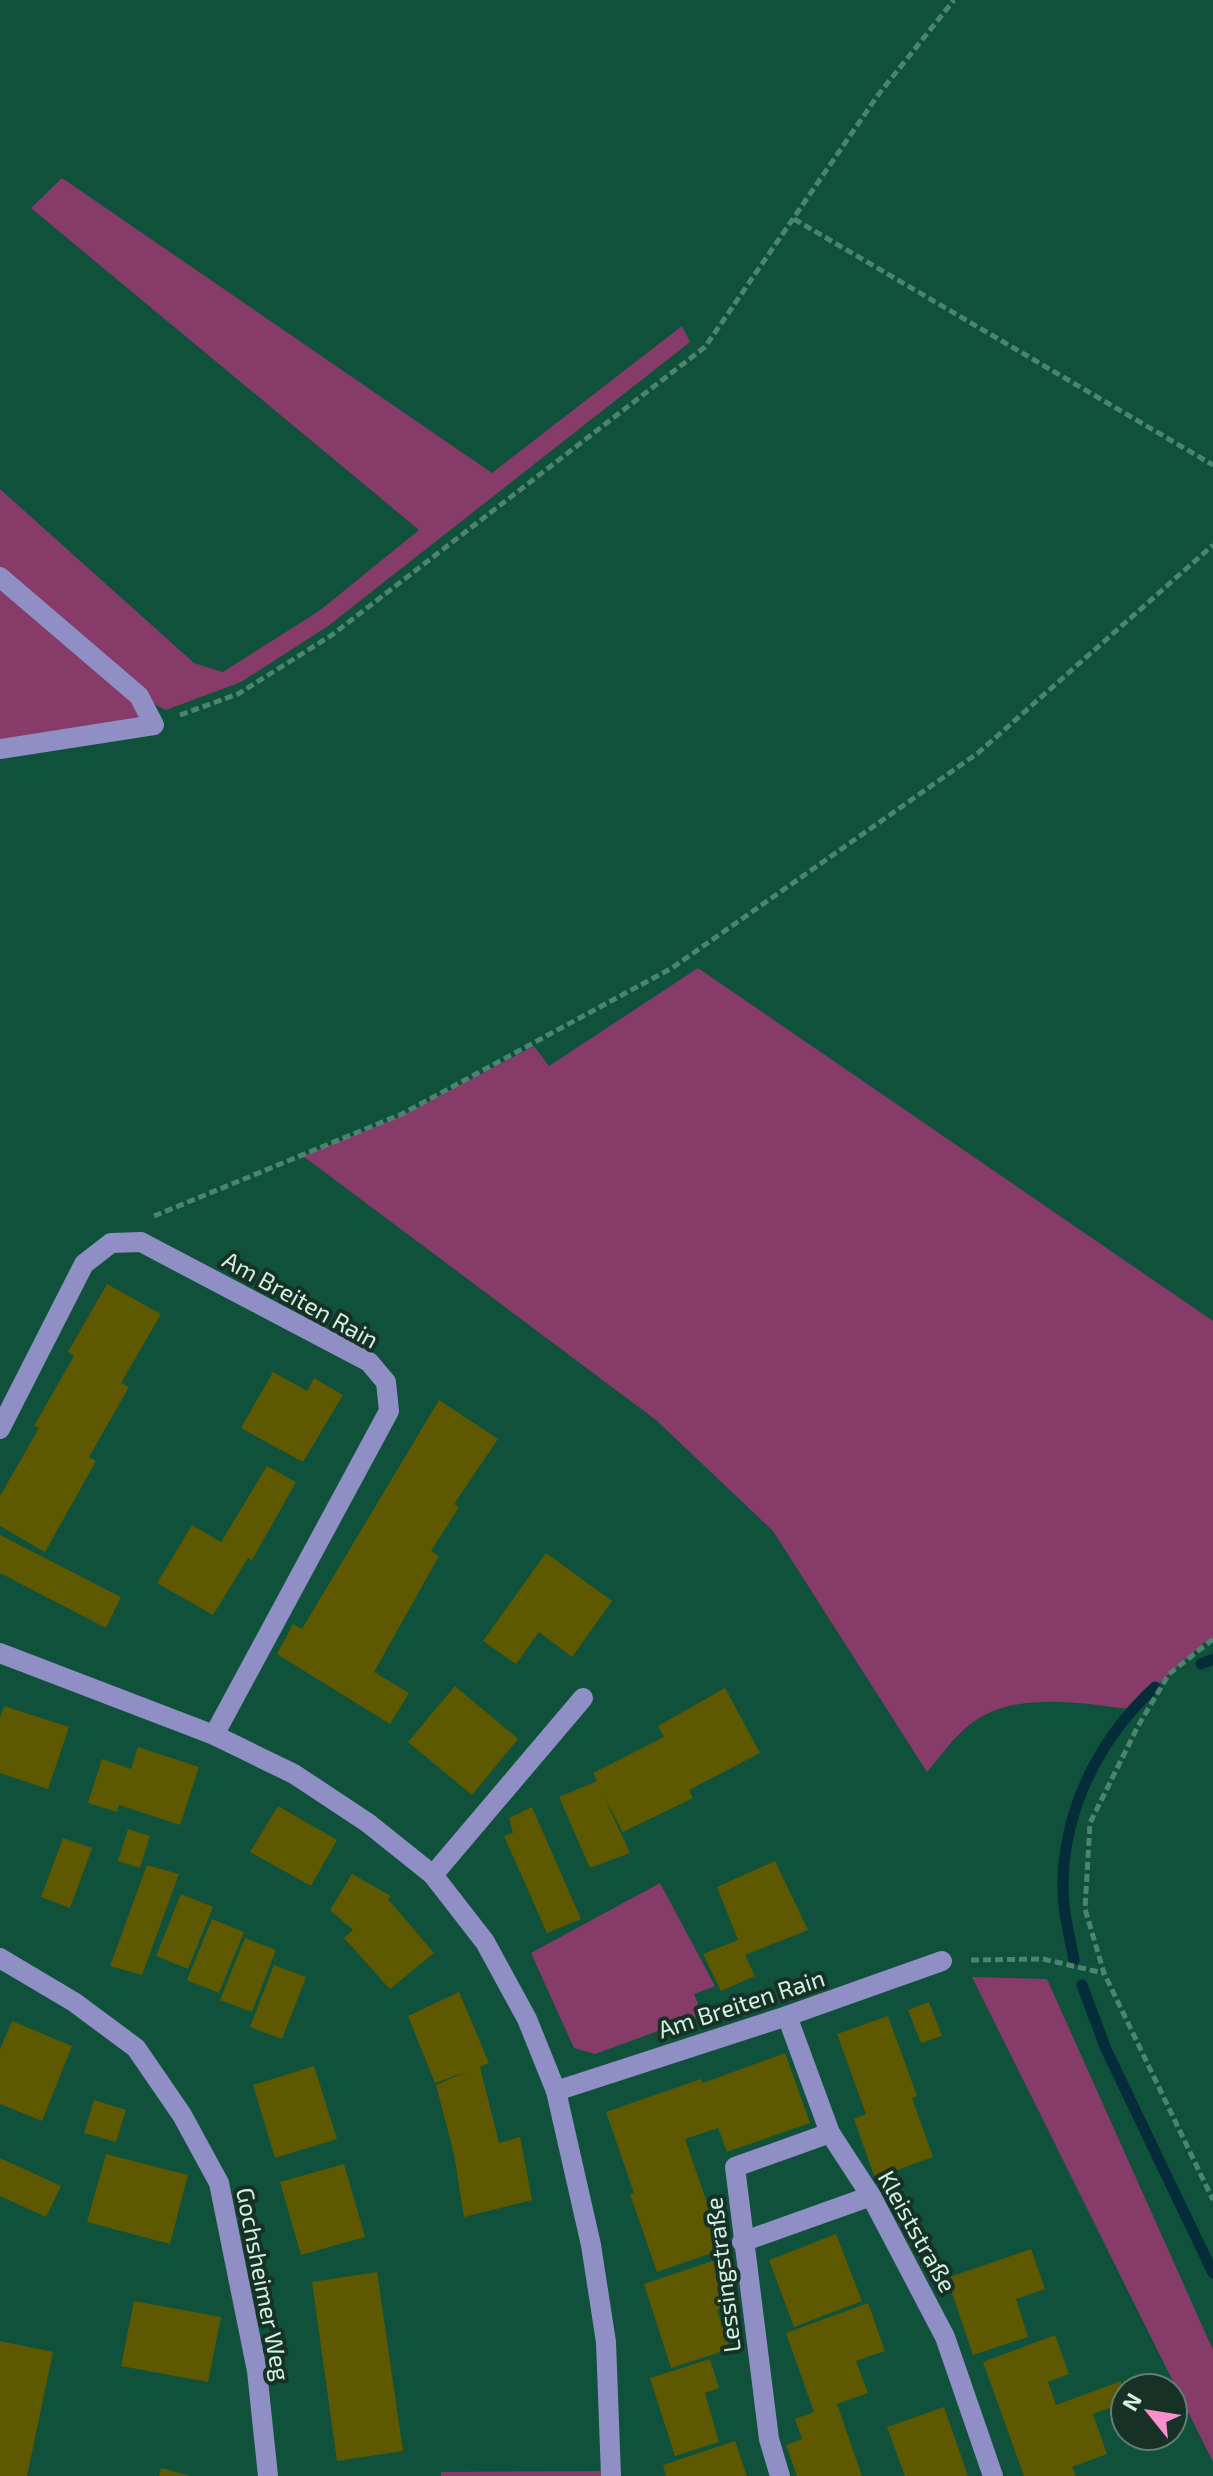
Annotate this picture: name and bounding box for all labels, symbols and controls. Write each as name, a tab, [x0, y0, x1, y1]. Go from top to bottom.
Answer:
street label: Am Breiten Rain	[218, 1244, 384, 1354]
street label: Am Breiten Rain	[654, 1962, 828, 2044]
street label: Kleiststraße	[873, 2165, 963, 2297]
street label: Gochsheimer Weg	[231, 2185, 297, 2383]
street label: Lessingstraße	[698, 2196, 746, 2354]
north arrow	[1109, 2372, 1189, 2452]
text: N	[1116, 2388, 1146, 2415]

